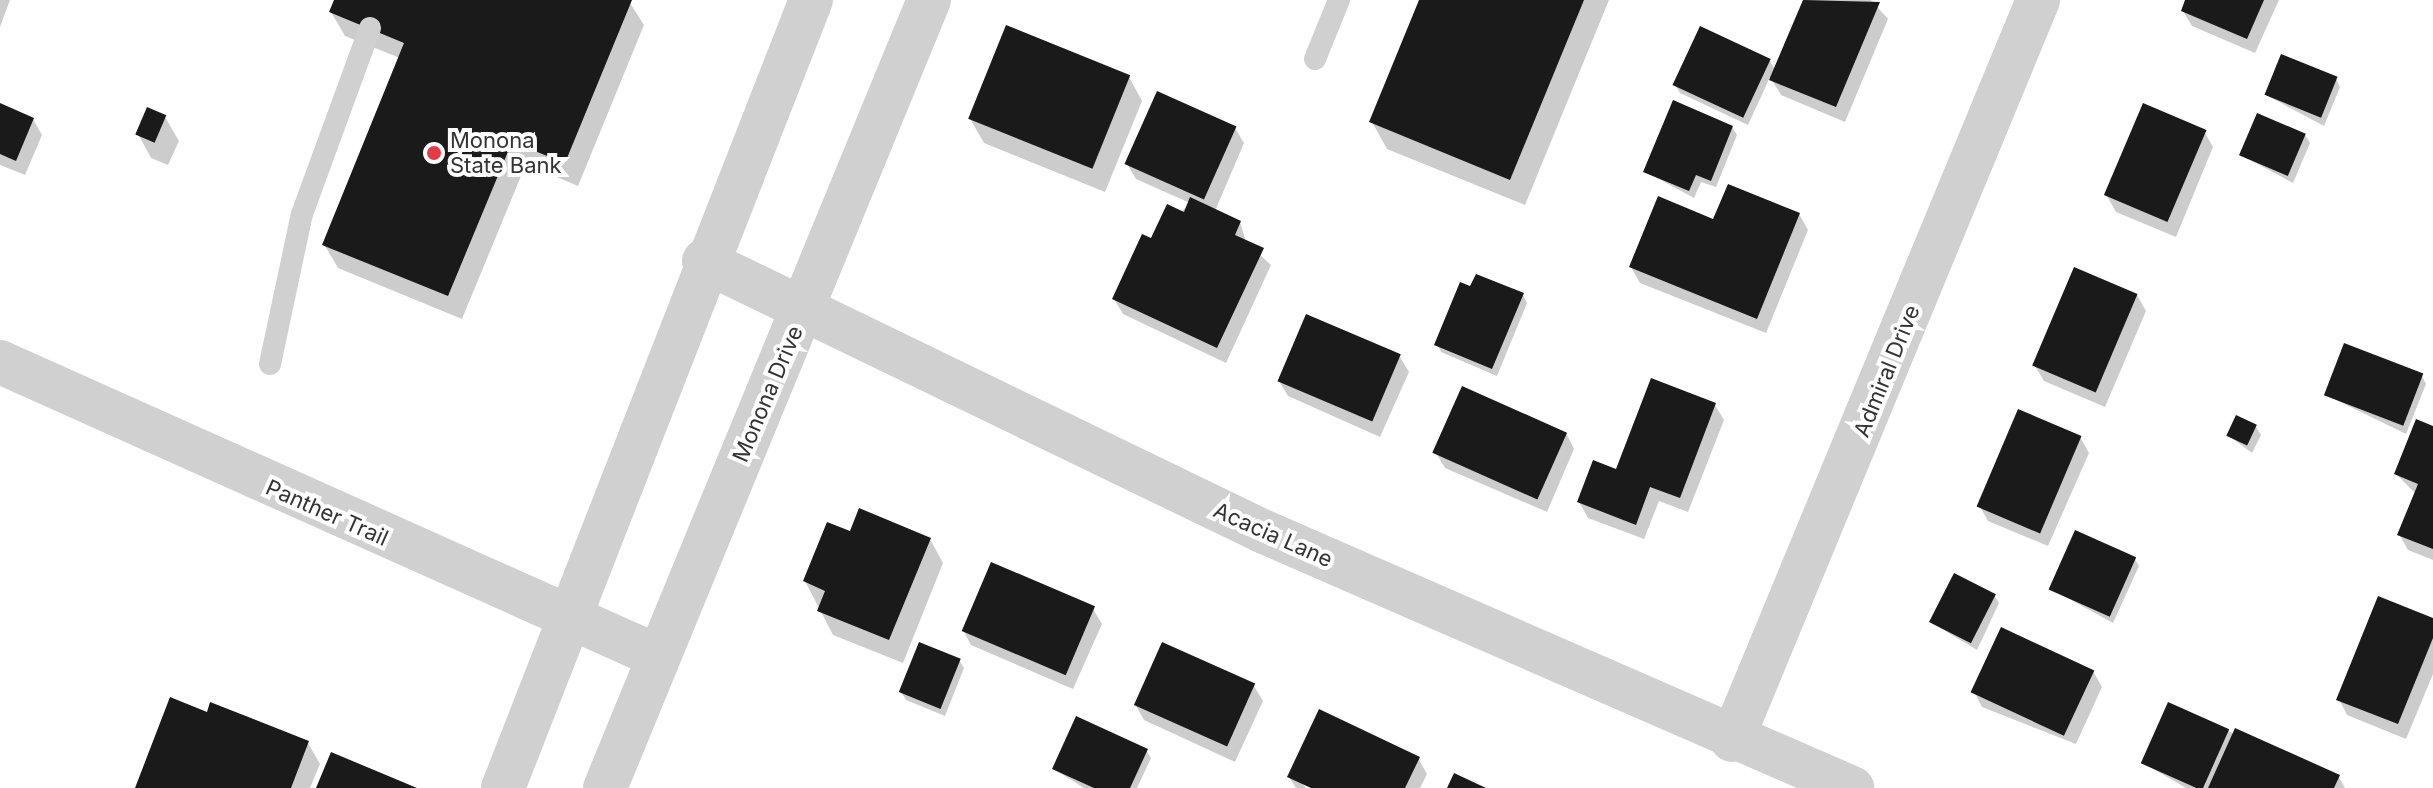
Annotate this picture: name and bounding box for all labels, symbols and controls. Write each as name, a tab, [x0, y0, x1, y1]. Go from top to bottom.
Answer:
place label: Monona State Bank	[450, 127, 562, 178]
marker: Monona State Bank	[425, 144, 443, 162]
street label: Admiral Drive	[1849, 301, 1925, 441]
street label: Monona Drive	[727, 322, 809, 466]
street label: Panther Trail	[262, 474, 392, 552]
street label: Acacia Lane	[1209, 497, 1337, 573]

